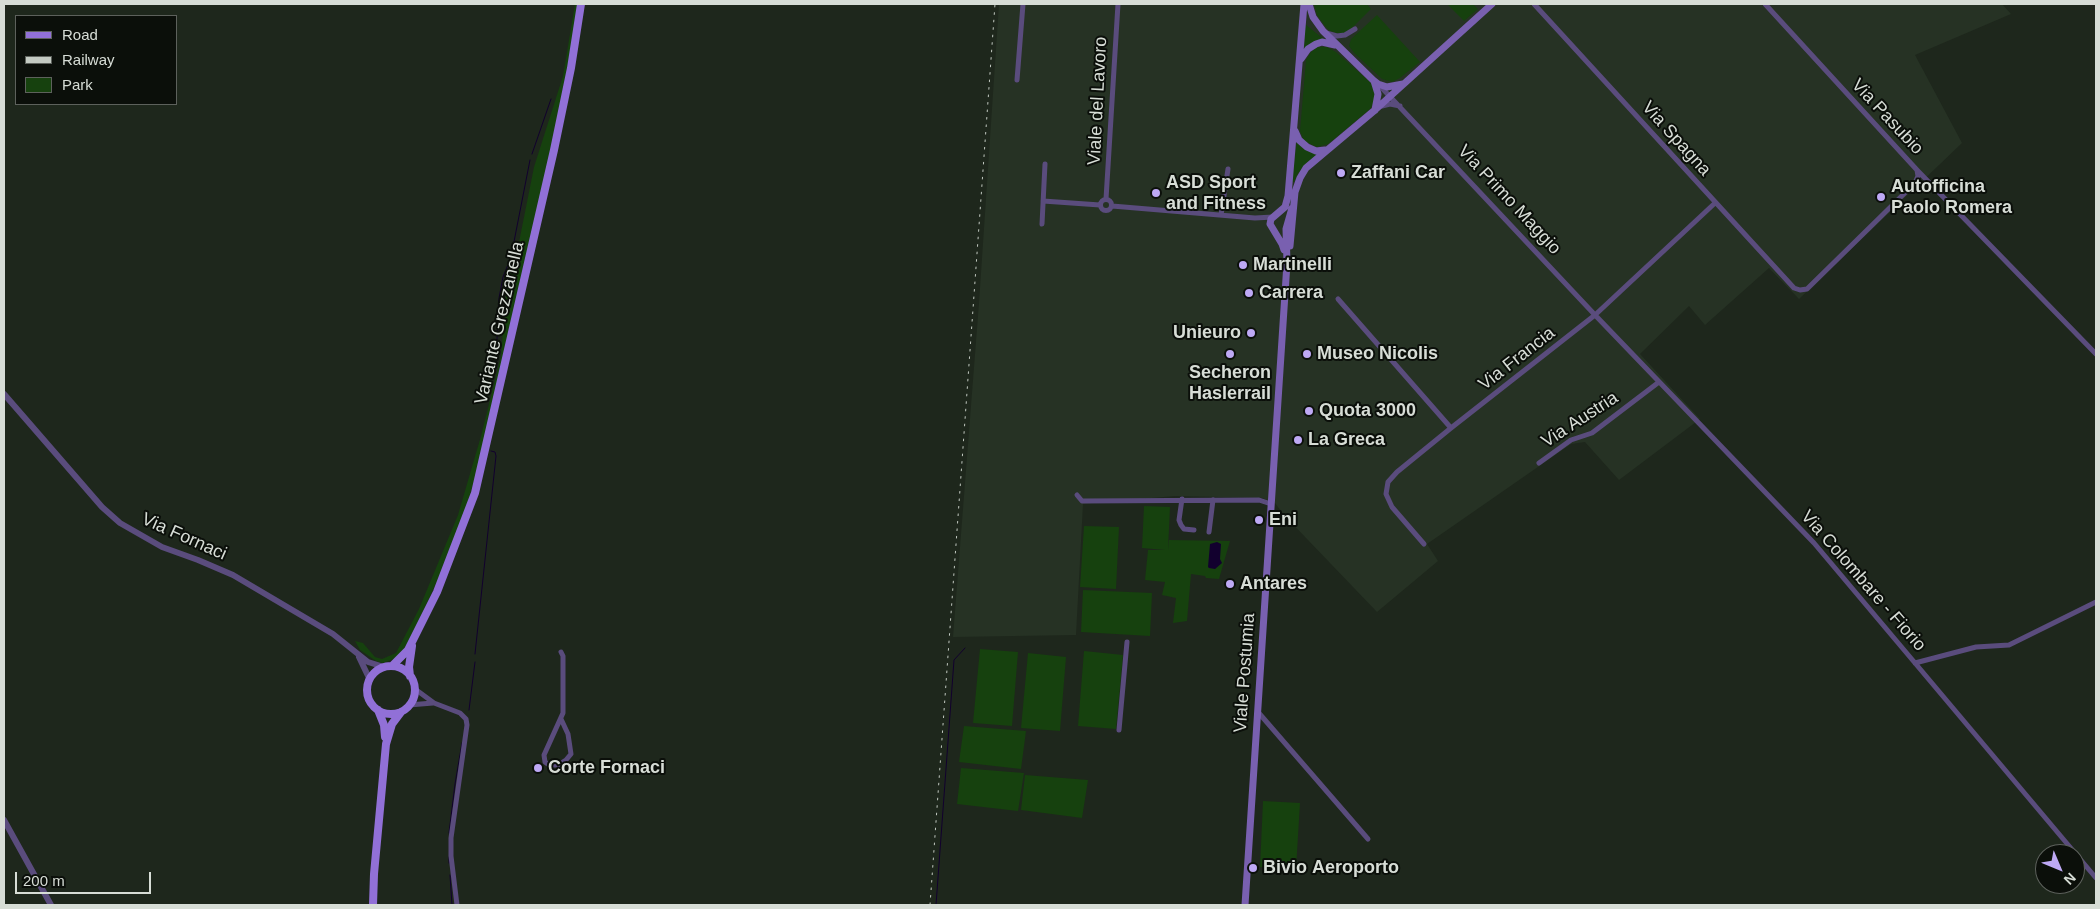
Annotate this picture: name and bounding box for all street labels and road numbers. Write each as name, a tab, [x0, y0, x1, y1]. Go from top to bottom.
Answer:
street label: Viale del Lavoro	[1084, 36, 1112, 166]
street label: Via Pasubio	[1846, 75, 1928, 159]
street label: Via Spagna	[1637, 97, 1715, 181]
street label: Via Primo Maggio	[1453, 141, 1565, 259]
street label: Variante Grezzanella	[471, 239, 529, 407]
street label: Via Francia	[1475, 323, 1559, 395]
street label: Via Austria	[1538, 387, 1622, 453]
street label: Via Colombare - Fiorio	[1796, 506, 1930, 656]
street label: Via Fornaci	[138, 509, 230, 565]
street label: Viale Postumia	[1230, 613, 1260, 733]

